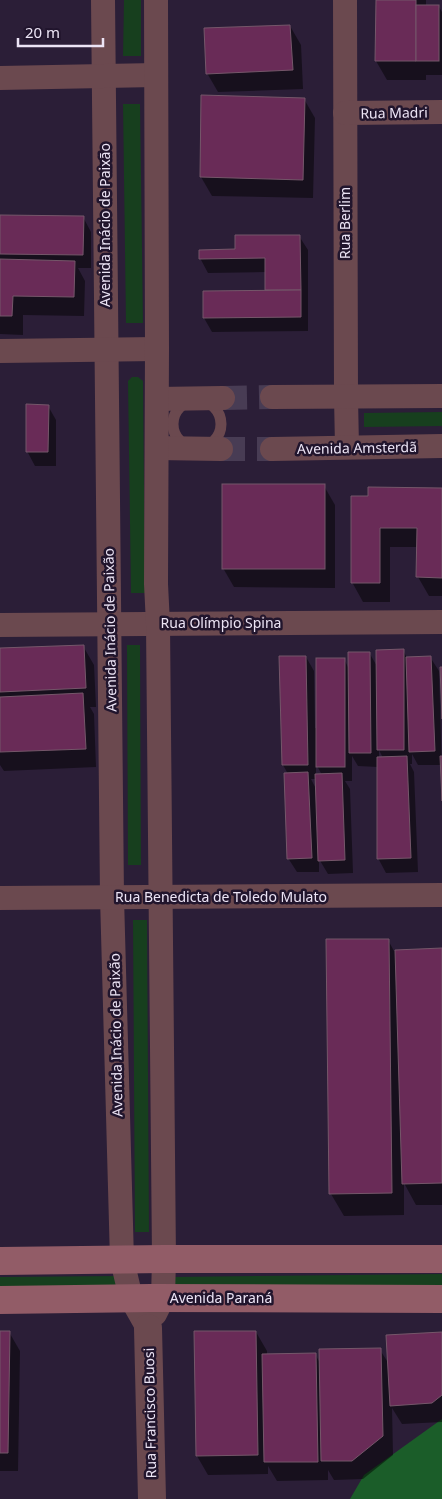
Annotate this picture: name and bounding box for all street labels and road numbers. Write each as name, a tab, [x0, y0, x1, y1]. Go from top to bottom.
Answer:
street label: Rua Madri	[360, 102, 428, 123]
street label: Avenida Inácio de Paixão	[95, 143, 114, 307]
street label: Rua Berlim	[335, 187, 354, 259]
street label: Avenida Amsterdã	[297, 437, 417, 458]
street label: Avenida Inácio de Paixão	[99, 548, 120, 712]
street label: Rua Olímpio Spina	[161, 613, 281, 632]
street label: Rua Benedicta de Toledo Mulato	[115, 887, 327, 906]
street label: Avenida Inácio de Paixão	[105, 953, 126, 1117]
street label: Avenida Paraná	[170, 1288, 272, 1307]
street label: Rua Francisco Buosi	[139, 1348, 160, 1478]

